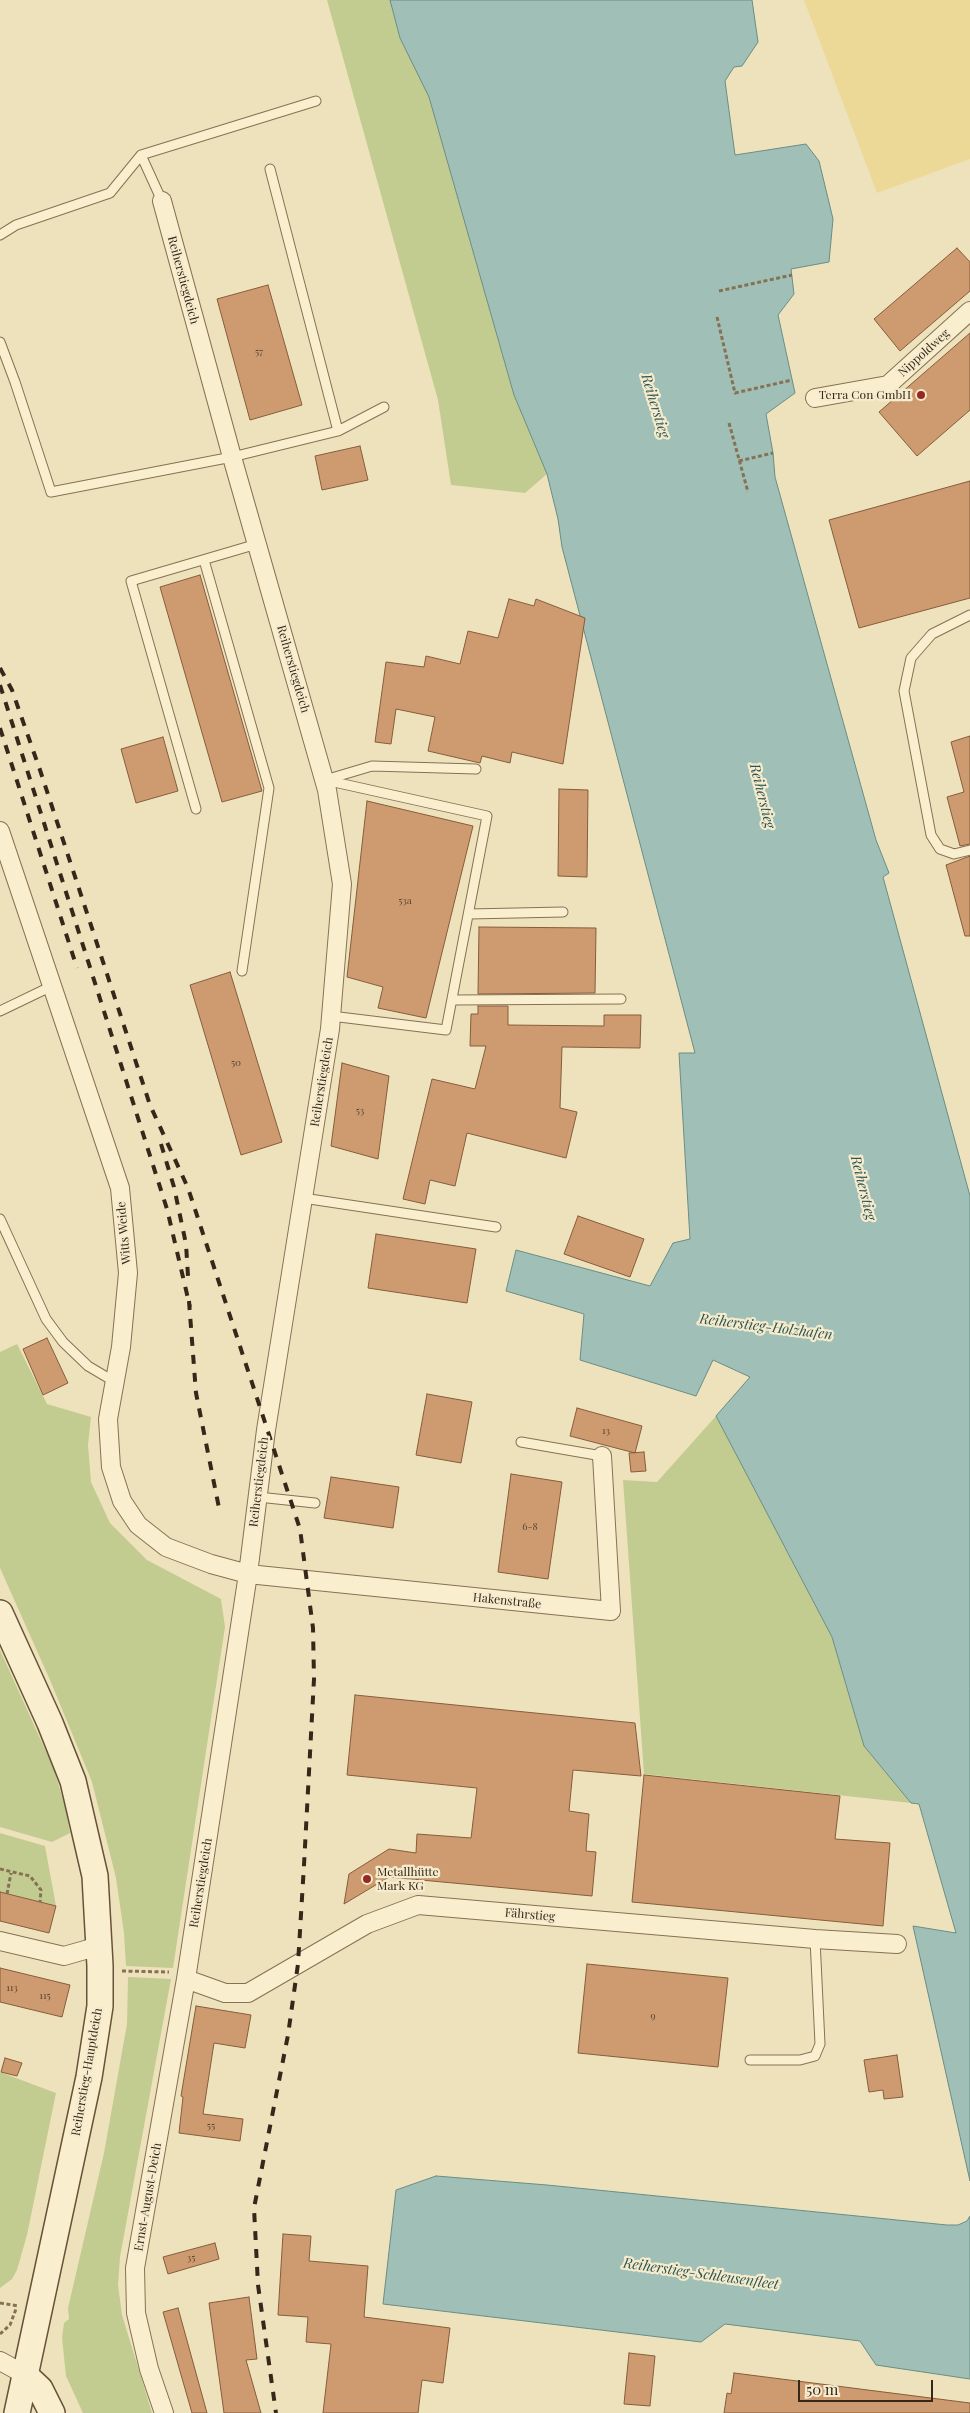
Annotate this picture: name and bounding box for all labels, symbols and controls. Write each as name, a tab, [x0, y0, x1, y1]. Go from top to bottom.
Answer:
street label: Reiherstiegdeich	[164, 234, 202, 326]
street label: Nippoldweg	[895, 326, 953, 380]
house number: 57	[255, 346, 263, 358]
water label: Reiherstieg	[637, 372, 673, 440]
place label: Terra Con GmbH	[819, 388, 911, 402]
marker: Terra Con GmbH	[915, 389, 927, 401]
street label: Reiherstiegdeich	[274, 623, 312, 715]
water label: Reiherstieg	[746, 762, 778, 830]
house number: 53a	[398, 895, 412, 907]
street label: Reiherstiegdeich	[308, 1036, 336, 1128]
house number: 50	[231, 1057, 241, 1069]
house number: 53	[356, 1105, 364, 1117]
water label: Reiherstieg	[847, 1154, 879, 1222]
street label: Witts Weide	[114, 1201, 134, 1265]
water label: Reiherstieg-Holzhafen	[699, 1311, 833, 1343]
house number: 13	[602, 1425, 610, 1437]
street label: Reiherstiegdeich	[246, 1436, 272, 1528]
house number: 6-8	[522, 1521, 538, 1533]
street label: Hakenstraße	[472, 1590, 542, 1612]
street label: Reiherstiegdeich	[187, 1837, 215, 1929]
place label: Metallhütte Mark KG	[377, 1865, 439, 1893]
marker: Metallhütte Mark KG	[361, 1873, 373, 1885]
street label: Fährstieg	[504, 1906, 556, 1924]
house number: 113	[6, 1982, 18, 1994]
house number: 115	[39, 1990, 51, 2002]
street label: Reiherstieg-Hauptdeich	[69, 2007, 105, 2137]
house number: 9	[650, 2010, 656, 2022]
house number: 55	[207, 2120, 215, 2132]
street label: Ernst-August-Deich	[131, 2142, 165, 2252]
house number: 35	[187, 2252, 195, 2264]
water label: Reiherstieg-Schleusenfleet	[622, 2255, 780, 2293]
scale bar	[800, 2370, 935, 2402]
text: 50 m	[806, 2379, 838, 2399]

